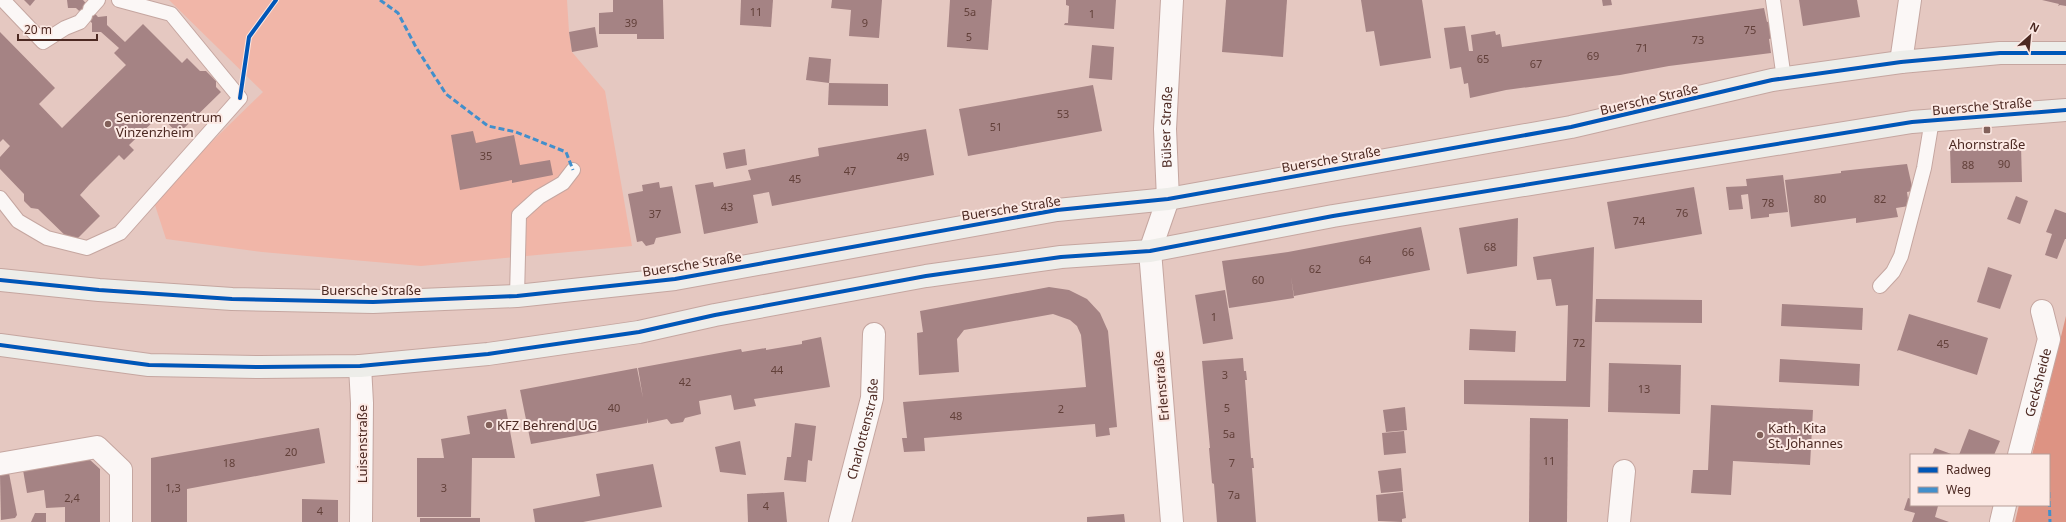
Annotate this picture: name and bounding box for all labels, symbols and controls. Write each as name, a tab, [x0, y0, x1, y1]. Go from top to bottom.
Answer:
house number: 11	[750, 4, 762, 19]
house number: 5a	[964, 4, 976, 19]
house number: 1	[1089, 6, 1095, 21]
house number: 39	[625, 15, 637, 30]
house number: 9	[862, 15, 868, 30]
scale bar	[18, 16, 97, 42]
north arrow	[2010, 16, 2050, 56]
text: N	[2027, 18, 2042, 35]
text: 20 m	[24, 21, 52, 38]
house number: 75	[1744, 22, 1756, 37]
house number: 5	[966, 29, 972, 44]
house number: 73	[1692, 32, 1704, 47]
house number: 71	[1636, 40, 1648, 55]
house number: 69	[1587, 48, 1599, 63]
house number: 65	[1477, 51, 1489, 66]
house number: 67	[1530, 56, 1542, 71]
street label: Buersche Straße	[1598, 79, 1700, 119]
street label: Bülser Straße	[1156, 86, 1176, 168]
street label: Buersche Straße	[1931, 93, 2033, 119]
house number: 53	[1057, 106, 1069, 121]
place label: Seniorenzentrum Vinzenzheim	[116, 108, 222, 141]
marker: Seniorenzentrum Vinzenzheim	[103, 119, 113, 129]
house number: 51	[990, 119, 1002, 134]
marker: Ahornstraße	[1982, 125, 1992, 135]
place label: Ahornstraße	[1949, 135, 2025, 153]
street label: Buersche Straße	[1280, 141, 1382, 177]
house number: 35	[480, 148, 492, 163]
house number: 49	[897, 149, 909, 164]
house number: 90	[1998, 156, 2010, 171]
house number: 88	[1962, 157, 1974, 172]
house number: 47	[844, 163, 856, 178]
house number: 45	[789, 171, 801, 186]
street label: Buersche Straße	[960, 191, 1062, 225]
house number: 80	[1814, 191, 1826, 206]
house number: 82	[1874, 191, 1886, 206]
house number: 78	[1762, 195, 1774, 210]
house number: 43	[721, 199, 733, 214]
house number: 76	[1676, 205, 1688, 220]
house number: 37	[649, 206, 661, 221]
house number: 74	[1633, 213, 1646, 228]
house number: 68	[1484, 239, 1496, 254]
house number: 66	[1402, 244, 1414, 259]
street label: Buersche Straße	[641, 247, 743, 281]
house number: 64	[1359, 252, 1372, 267]
house number: 62	[1309, 261, 1321, 276]
house number: 60	[1252, 272, 1264, 287]
street label: Buersche Straße	[321, 281, 421, 299]
house number: 1	[1211, 309, 1217, 324]
house number: 72	[1573, 335, 1585, 350]
house number: 45	[1937, 336, 1949, 351]
street label: Gecksheide	[2020, 346, 2055, 419]
street label: Erlenstraße	[1149, 350, 1173, 422]
house number: 44	[771, 362, 784, 377]
house number: 3	[1222, 367, 1228, 382]
house number: 42	[679, 374, 691, 389]
street label: Charlottenstraße	[842, 378, 882, 482]
house number: 13	[1638, 381, 1650, 396]
house number: 40	[608, 400, 620, 415]
house number: 5	[1224, 400, 1230, 415]
house number: 2	[1058, 401, 1064, 416]
street label: Luisenstraße	[353, 405, 371, 483]
house number: 48	[950, 408, 962, 423]
place label: KFZ Behrend UG	[497, 416, 597, 434]
place label: Kath. Kita St. Johannes	[1768, 419, 1843, 452]
marker: KFZ Behrend UG	[484, 420, 494, 430]
house number: 5a	[1223, 426, 1235, 441]
marker: Kath. Kita St. Johannes	[1755, 430, 1765, 440]
house number: 20	[285, 444, 297, 459]
house number: 11	[1543, 453, 1555, 468]
legend	[1910, 454, 2050, 506]
house number: 18	[223, 455, 235, 470]
house number: 7	[1229, 455, 1235, 470]
text: Radweg	[1946, 461, 1991, 478]
house number: 1,3	[165, 480, 181, 495]
house number: 3	[441, 480, 447, 495]
text: Weg	[1946, 481, 1971, 498]
house number: 7a	[1228, 487, 1240, 502]
house number: 2,4	[64, 490, 80, 505]
house number: 4	[763, 498, 770, 513]
house number: 4	[317, 503, 324, 518]

